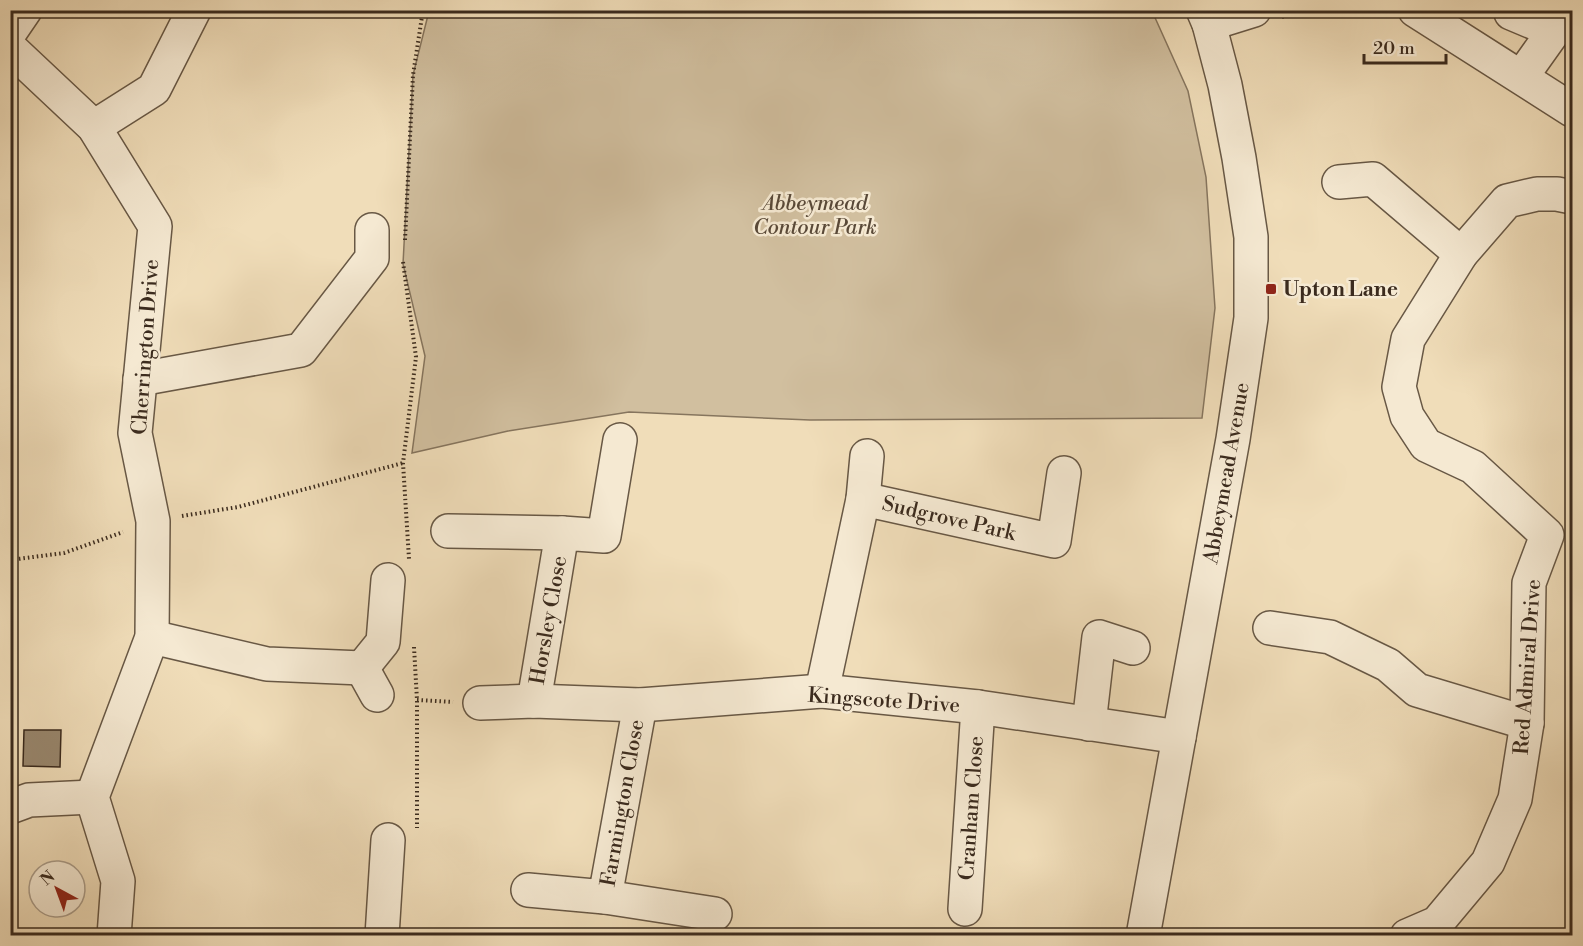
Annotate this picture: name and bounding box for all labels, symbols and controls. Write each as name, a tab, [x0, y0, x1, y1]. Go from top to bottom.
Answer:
scale bar	[1364, 27, 1446, 65]
text: 20 m	[1373, 37, 1415, 60]
park label: Abbeymead Contour Park	[753, 191, 877, 241]
street label: Cherrington Drive	[127, 258, 165, 436]
place label: Upton Lane	[1283, 277, 1398, 303]
marker: Upton Lane	[1264, 282, 1278, 296]
street label: Abbeymead Avenue	[1198, 380, 1256, 567]
street label: Sudgrove Park	[879, 491, 1019, 547]
street label: Horsley Close	[525, 554, 573, 687]
street label: Red Admiral Drive	[1509, 578, 1547, 756]
street label: Kingscote Drive	[807, 683, 961, 719]
street label: Farmington Close	[595, 718, 650, 889]
street label: Cranham Close	[954, 735, 990, 881]
north arrow	[27, 859, 87, 919]
text: N	[36, 867, 59, 890]

